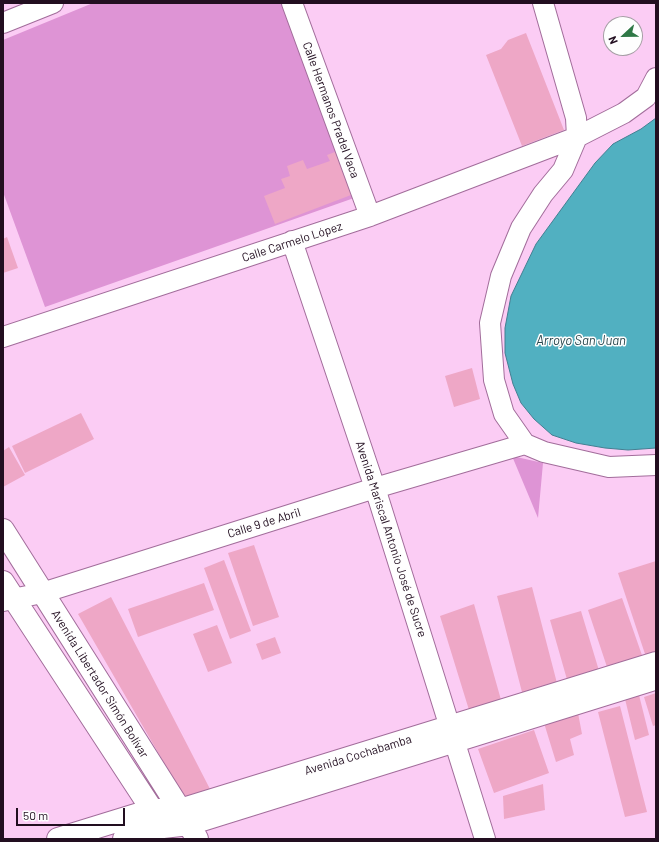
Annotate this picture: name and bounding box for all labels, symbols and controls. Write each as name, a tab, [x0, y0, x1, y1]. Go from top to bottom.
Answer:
north arrow	[603, 16, 643, 56]
text: N	[605, 34, 620, 46]
street label: Calle Hermanos Pradel Vaca	[300, 40, 362, 180]
street label: Calle Carmelo López	[240, 219, 344, 265]
water label: Arroyo San Juan	[536, 333, 626, 349]
street label: Avenida Mariscal Antonio José de Sucre	[352, 439, 430, 639]
street label: Calle 9 de Abril	[226, 505, 302, 541]
street label: Avenida Libertador Simón Bolívar	[48, 607, 152, 761]
street label: Avenida Cochabamba	[303, 732, 413, 778]
scale bar	[18, 800, 127, 826]
text: 50 m	[23, 808, 48, 822]

